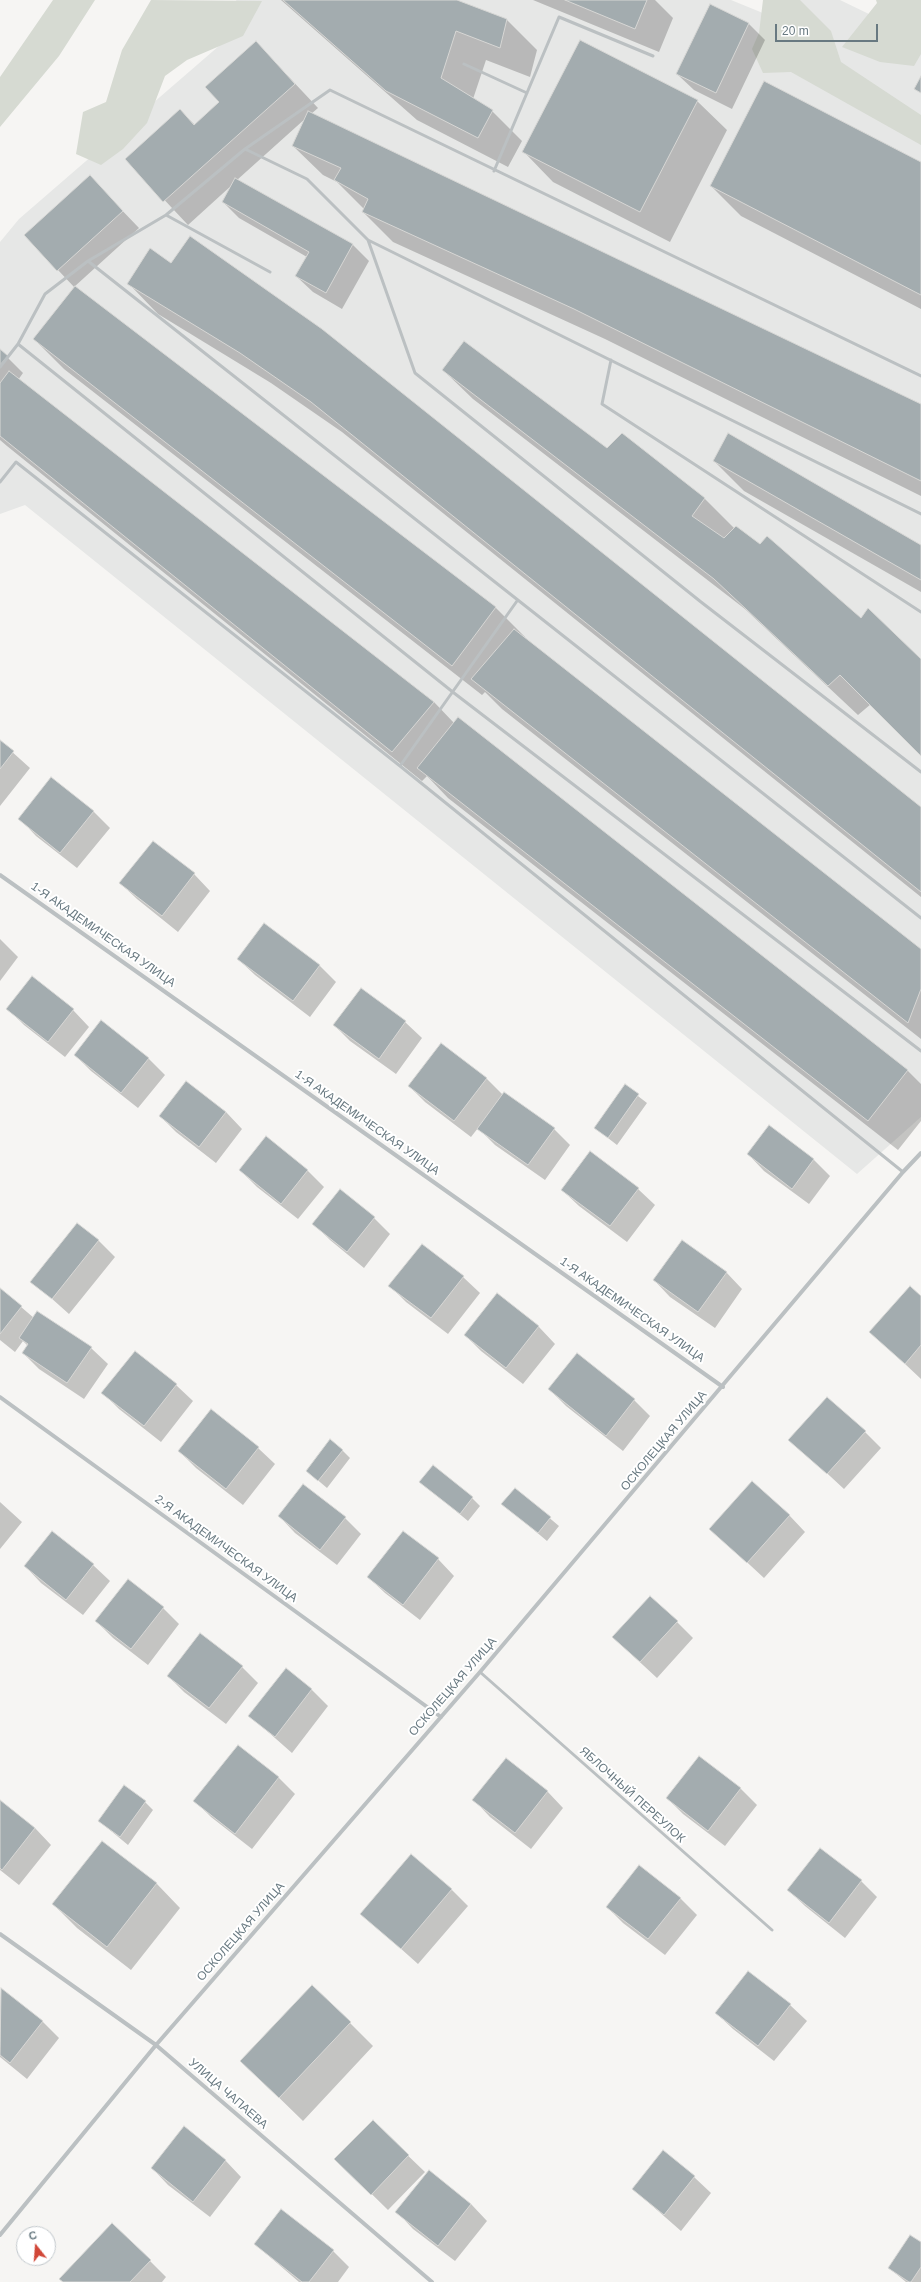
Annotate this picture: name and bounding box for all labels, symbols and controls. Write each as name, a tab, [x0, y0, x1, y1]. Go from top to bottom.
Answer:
scale bar	[777, 16, 880, 42]
text: 20 m	[782, 24, 809, 38]
street label: 1-Я АКАДЕМИЧЕСКАЯ УЛИЦА	[28, 879, 178, 991]
street label: 1-Я АКАДЕМИЧЕСКАЯ УЛИЦА	[292, 1067, 442, 1179]
street label: 1-Я АКАДЕМИЧЕСКАЯ УЛИЦА	[557, 1254, 707, 1366]
street label: ОСКОЛЕЦКАЯ УЛИЦА	[618, 1388, 710, 1494]
street label: 2-Я АКАДЕМИЧЕСКАЯ УЛИЦА	[152, 1492, 300, 1606]
street label: ОСКОЛЕЦКАЯ УЛИЦА	[406, 1635, 500, 1739]
street label: ЯБЛОЧНЫЙ ПЕРЕУЛОК	[576, 1744, 688, 1846]
street label: ОСКОЛЕЦКАЯ УЛИЦА	[194, 1880, 288, 1984]
street label: УЛИЦА ЧАПАЕВА	[186, 2056, 270, 2132]
north arrow	[16, 2226, 56, 2266]
text: С	[27, 2229, 38, 2242]

